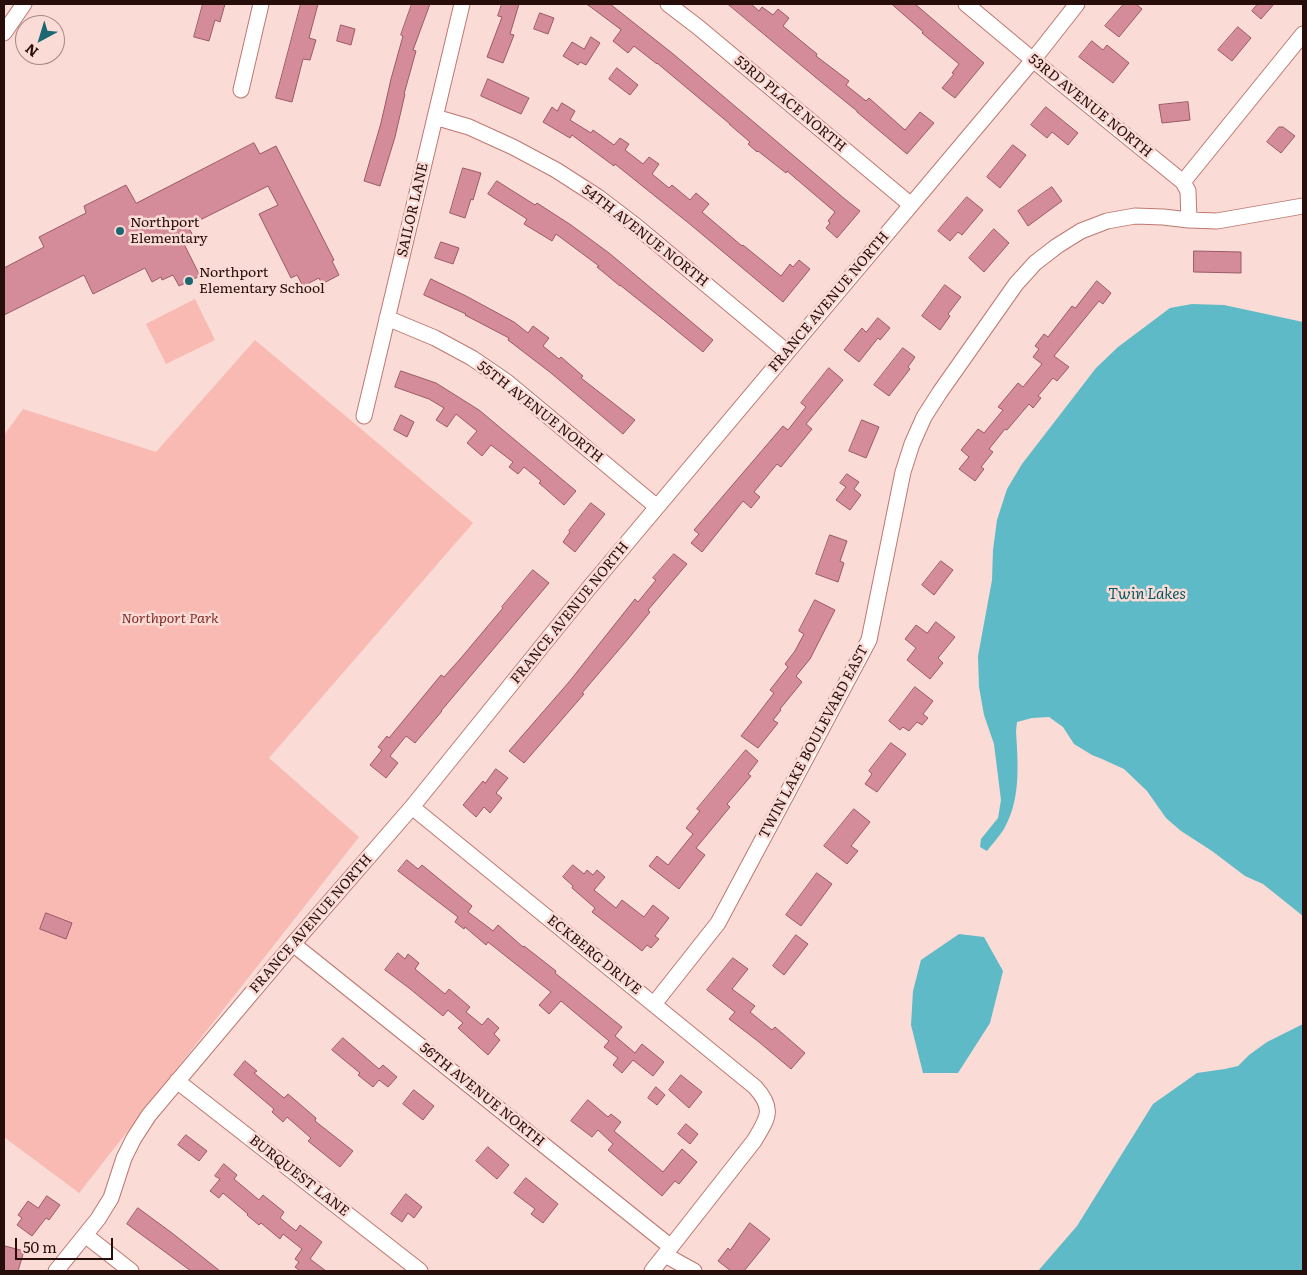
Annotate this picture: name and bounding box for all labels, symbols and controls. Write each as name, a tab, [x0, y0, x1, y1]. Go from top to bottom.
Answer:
north arrow	[15, 15, 65, 65]
text: N	[20, 39, 42, 62]
street label: 53RD AVENUE NORTH	[1025, 51, 1155, 161]
street label: 53RD PLACE NORTH	[731, 52, 849, 156]
street label: SAILOR LANE	[394, 161, 432, 259]
street label: 54TH AVENUE NORTH	[578, 181, 712, 291]
place label: Northport Elementary	[130, 215, 208, 248]
marker: Northport Elementary	[114, 225, 126, 237]
street label: FRANCE AVENUE NORTH	[765, 228, 893, 376]
place label: Northport Elementary School	[199, 265, 325, 298]
marker: Northport Elementary School	[183, 275, 195, 287]
street label: 55TH AVENUE NORTH	[474, 358, 606, 466]
street label: FRANCE AVENUE NORTH	[507, 538, 633, 688]
water label: Twin Lakes	[1108, 586, 1186, 604]
park label: Northport Park	[121, 611, 219, 627]
street label: TWIN LAKE BOULEVARD EAST	[756, 643, 872, 841]
street label: FRANCE AVENUE NORTH	[246, 851, 376, 997]
street label: ECKBERG DRIVE	[544, 912, 644, 998]
street label: 56TH AVENUE NORTH	[416, 1040, 548, 1150]
street label: BURQUEST LANE	[246, 1132, 352, 1220]
scale bar	[18, 1228, 115, 1260]
text: 50 m	[23, 1235, 57, 1258]

